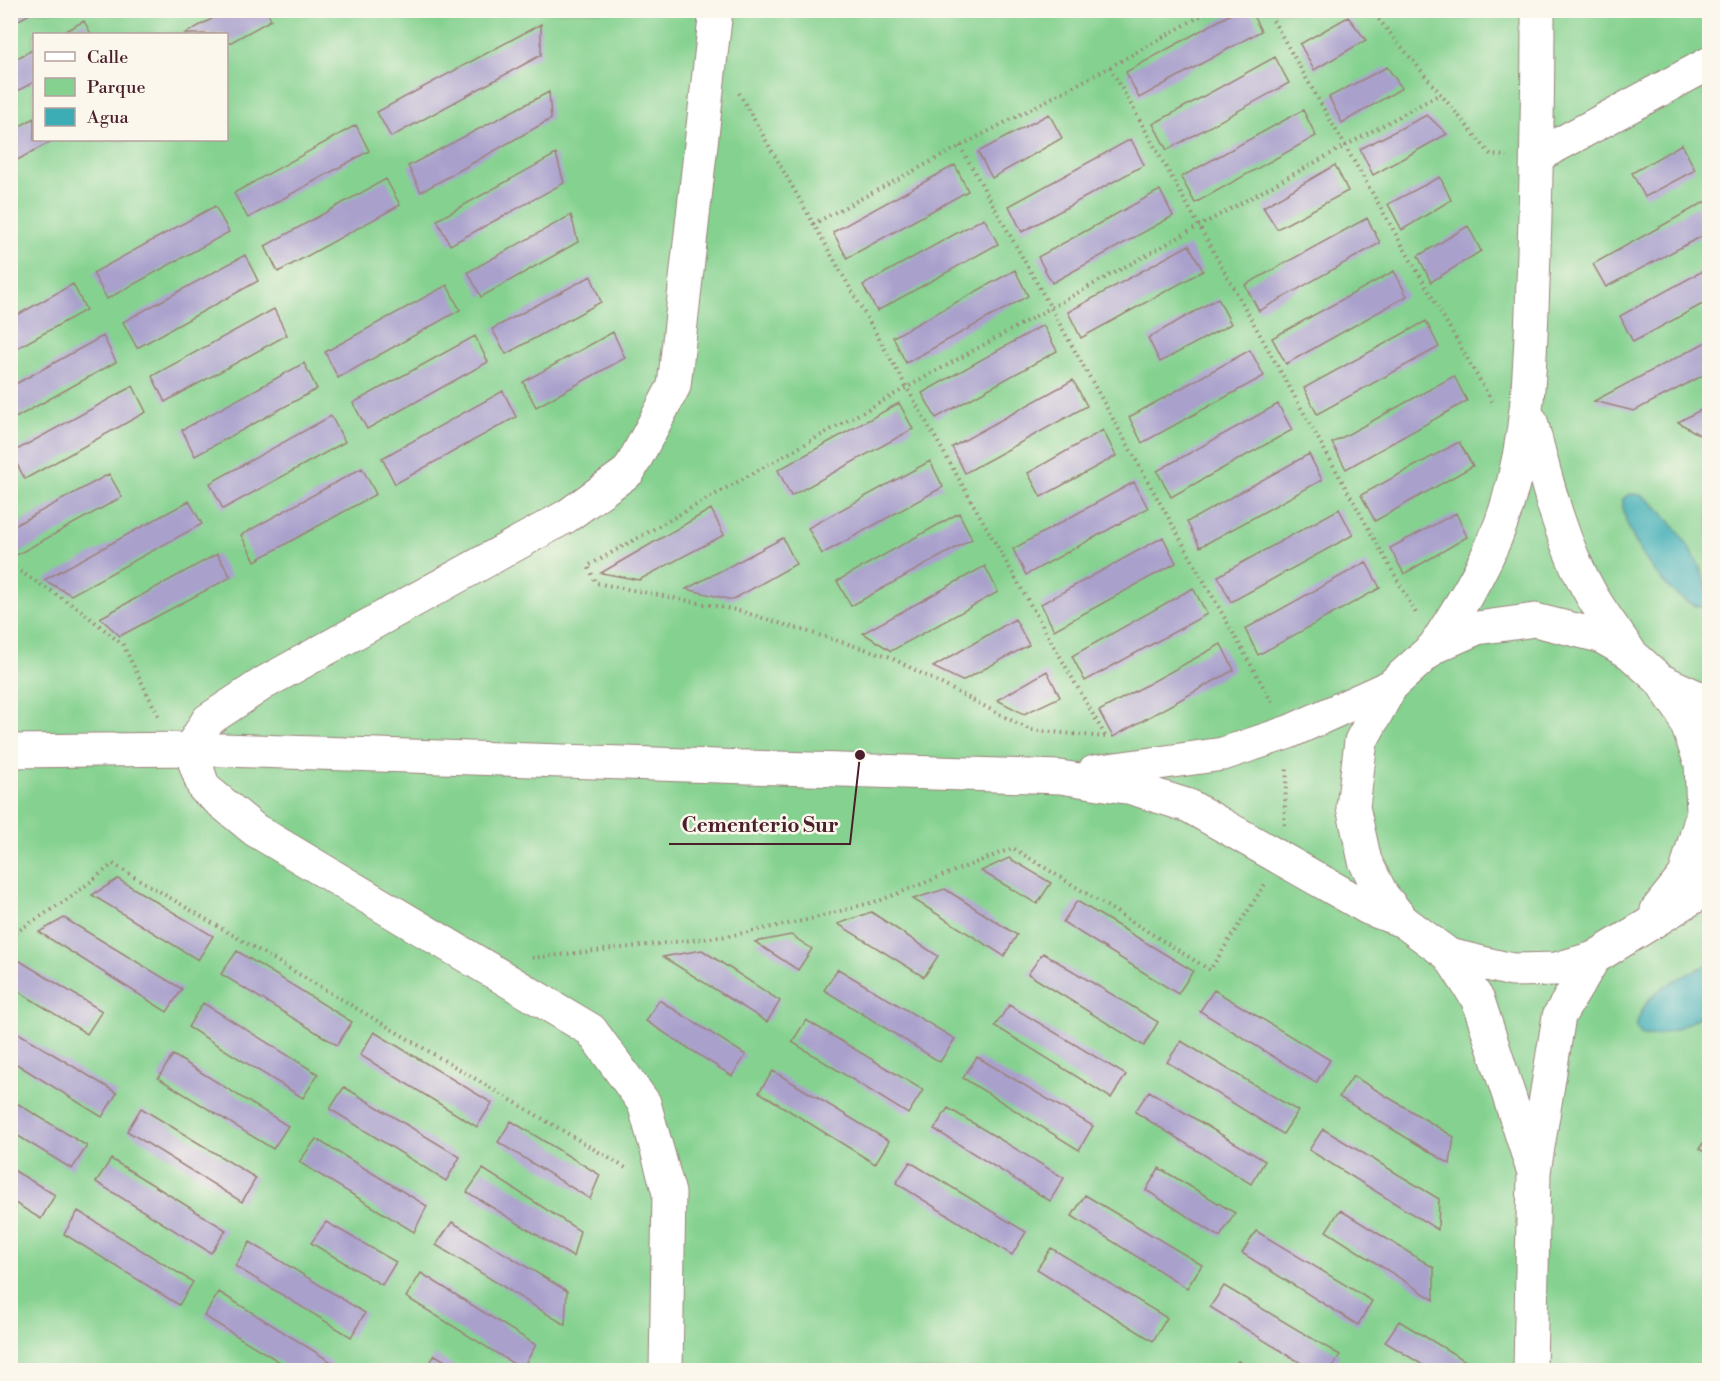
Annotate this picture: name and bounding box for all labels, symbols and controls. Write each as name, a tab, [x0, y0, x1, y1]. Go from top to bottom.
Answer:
legend	[33, 33, 228, 141]
text: Calle	[87, 46, 128, 69]
text: Parque	[87, 76, 146, 99]
text: Agua	[86, 106, 129, 129]
callout: Cementerio Sur	[669, 805, 850, 844]
text: Cementerio Sur	[681, 813, 839, 839]

